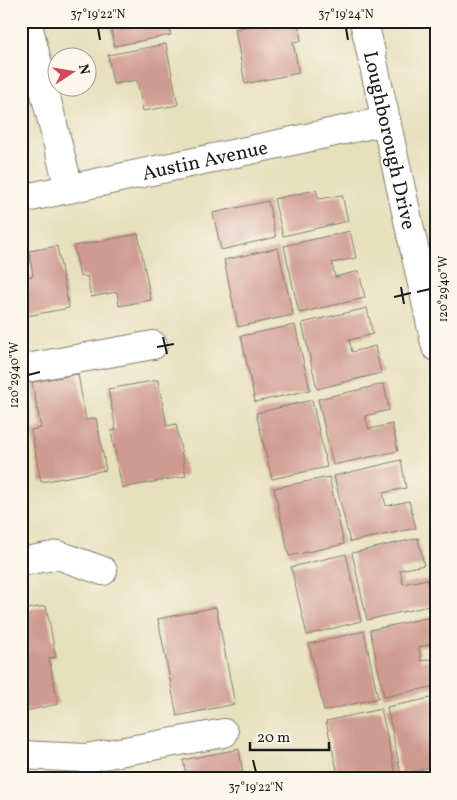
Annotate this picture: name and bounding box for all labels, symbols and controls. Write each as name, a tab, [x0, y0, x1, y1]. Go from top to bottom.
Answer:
text: 37°19'22"N	[70, 7, 126, 23]
text: 37°19'24"N	[318, 7, 374, 23]
north arrow	[48, 48, 98, 98]
street label: Loughborough Drive	[355, 49, 422, 233]
text: N	[73, 63, 94, 77]
street label: Austin Avenue	[140, 135, 271, 189]
text: 120°29'40"W	[436, 256, 452, 322]
text: 120°29'40"W	[7, 342, 23, 408]
scale bar	[250, 720, 328, 752]
text: 20 m	[257, 728, 290, 749]
text: 37°19'22"N	[228, 780, 284, 796]

